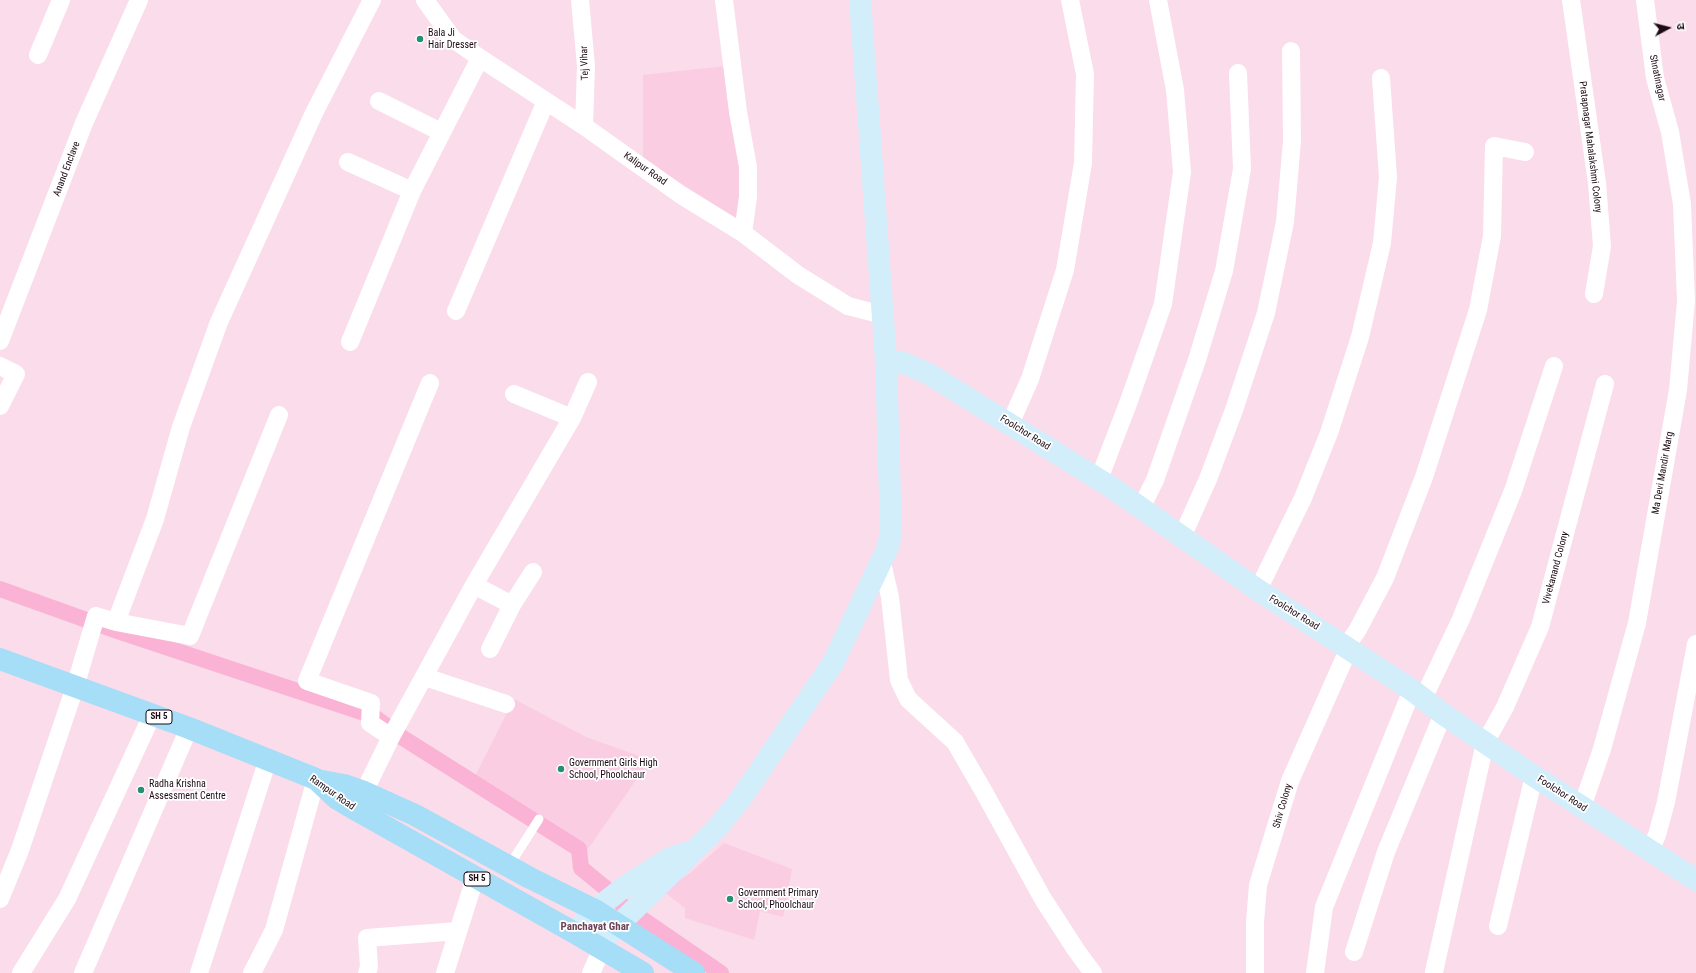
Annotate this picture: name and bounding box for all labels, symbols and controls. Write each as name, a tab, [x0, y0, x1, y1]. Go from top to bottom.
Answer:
north arrow	[1648, 8, 1688, 48]
text: उ	[1674, 22, 1687, 30]
place label: Bala Ji Hair Dresser	[428, 27, 477, 50]
marker: Bala Ji Hair Dresser	[415, 34, 425, 44]
street label: Tej Vihar	[578, 46, 592, 80]
street label: Shnatinagar	[1646, 54, 1668, 102]
street label: Pratapnagar Mahalakshmi Colony	[1576, 80, 1604, 214]
street label: Anand Enclave	[51, 140, 83, 198]
street label: Kalipur Road	[621, 150, 669, 188]
street label: Foolchor Road	[998, 413, 1052, 453]
street label: Ma Devi Mandir Marg	[1650, 431, 1676, 515]
street label: Vivekanand Colony	[1541, 530, 1571, 606]
street label: Foolchor Road	[1267, 593, 1321, 633]
road number: SH 5	[146, 710, 172, 724]
place label: Government Girls High School, Phoolchaur	[569, 757, 658, 780]
marker: Government Girls High School, Phoolchaur	[556, 764, 566, 774]
street label: Rampur Road	[307, 773, 357, 813]
street label: Foolchor Road	[1535, 773, 1589, 815]
place label: Radha Krishna Assessment Centre	[149, 778, 226, 802]
street label: Shiv Colony	[1271, 782, 1295, 830]
marker: Radha Krishna Assessment Centre	[136, 785, 146, 795]
road number: SH 5	[464, 872, 490, 886]
place label: Government Primary School, Phoolchaur	[738, 887, 818, 910]
marker: Government Primary School, Phoolchaur	[725, 894, 735, 904]
district label: Panchayat Ghar	[561, 920, 629, 934]

